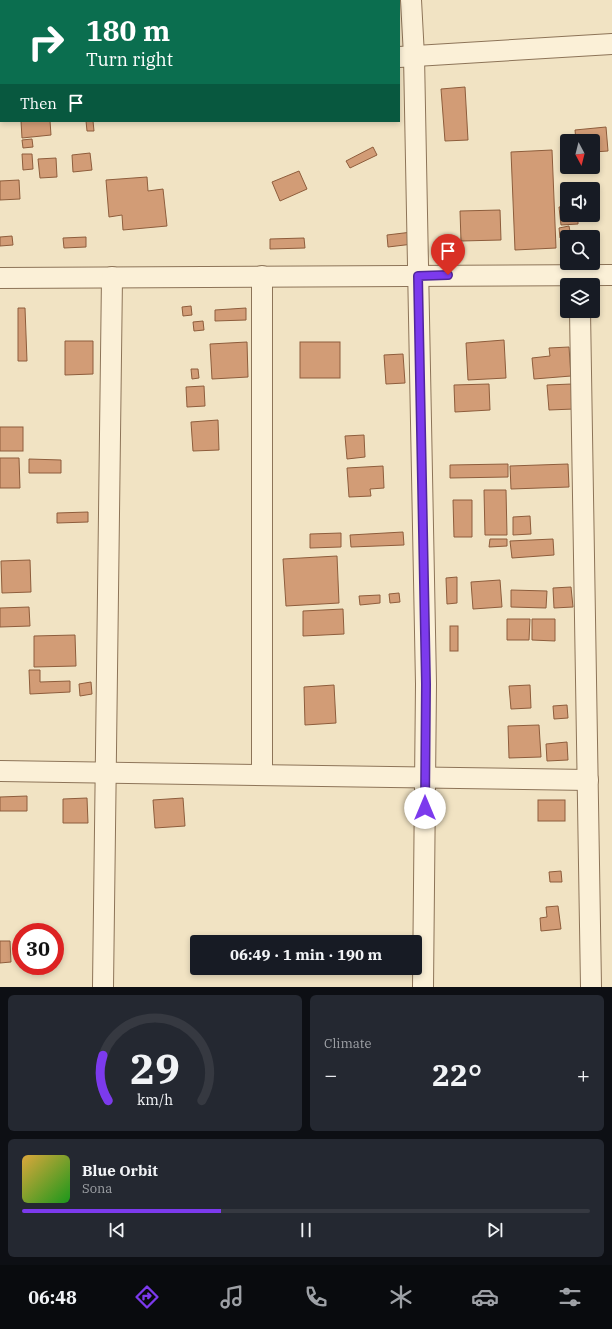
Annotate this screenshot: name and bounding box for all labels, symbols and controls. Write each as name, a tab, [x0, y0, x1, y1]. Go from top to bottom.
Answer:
text: 180 m	[86, 12, 170, 49]
icon: right	[20, 16, 72, 68]
text: Turn right	[86, 48, 173, 71]
icon: arrive	[65, 92, 87, 114]
text: Then	[20, 94, 57, 113]
north arrow	[560, 134, 600, 174]
map controls	[560, 134, 600, 318]
button: sound	[560, 182, 600, 222]
button: search	[560, 230, 600, 270]
pin	[431, 234, 465, 275]
icon: arrive	[437, 240, 459, 262]
button: layers	[560, 278, 600, 318]
position arrow	[404, 787, 446, 829]
speed limit sign: 30	[12, 923, 64, 975]
text: 06:49 · 1 min · 190 m	[230, 945, 382, 964]
text: Climate	[324, 1035, 371, 1052]
text: 29	[130, 1041, 180, 1095]
text: 22°	[432, 1055, 482, 1094]
text: −	[324, 1060, 337, 1089]
text: +	[577, 1060, 590, 1089]
text: km/h	[137, 1090, 173, 1109]
text: Blue Orbit	[82, 1161, 158, 1180]
text: Sona	[82, 1180, 112, 1197]
icon: previous	[106, 1219, 128, 1241]
icon: pause	[295, 1219, 317, 1241]
icon: next	[484, 1219, 506, 1241]
icon: directions	[133, 1283, 161, 1311]
icon: music	[218, 1283, 246, 1311]
icon: phone	[302, 1283, 330, 1311]
icon: climate	[387, 1283, 415, 1311]
icon: car	[471, 1283, 499, 1311]
icon: filters	[556, 1283, 584, 1311]
text: 06:48	[28, 1286, 77, 1309]

